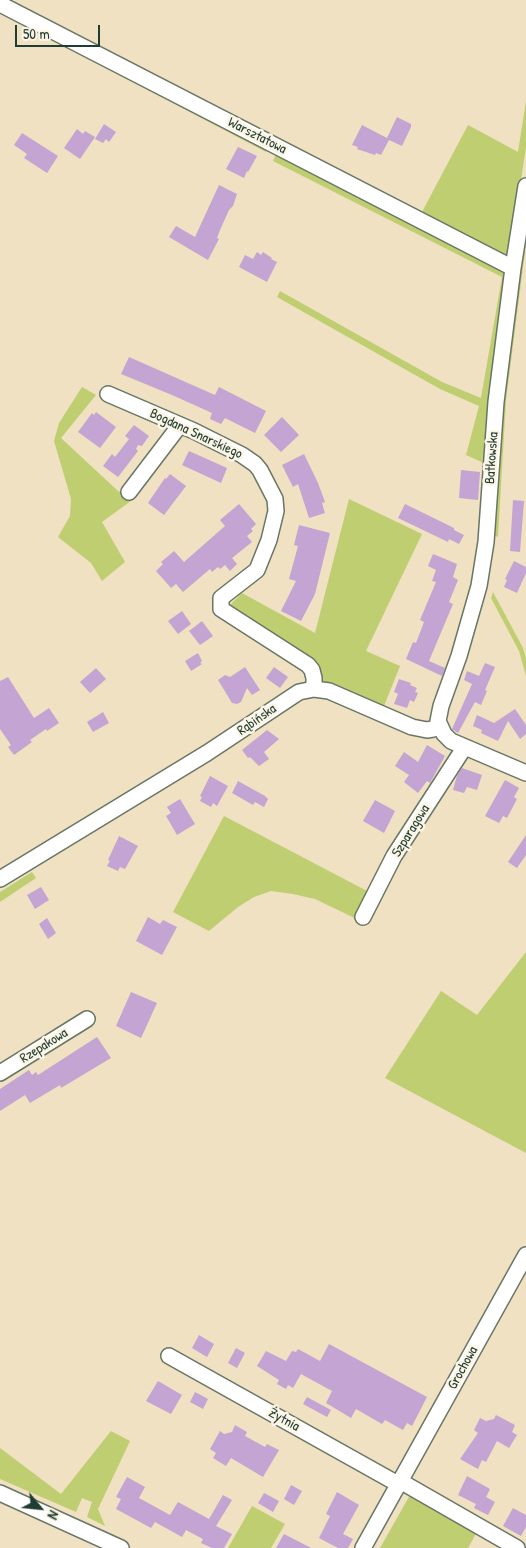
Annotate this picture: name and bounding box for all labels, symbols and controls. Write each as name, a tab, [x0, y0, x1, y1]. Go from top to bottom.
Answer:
scale bar	[18, 15, 102, 47]
text: 50 m	[23, 23, 50, 44]
street label: Warsztatowa	[225, 114, 289, 158]
street label: Bogdana Snarskiego	[147, 405, 245, 463]
street label: Batkowska	[482, 431, 502, 485]
street label: Rąbińska	[234, 701, 280, 739]
street label: Szparagowa	[388, 802, 434, 860]
street label: Rzepakowa	[17, 1025, 71, 1067]
street label: Grochowa	[444, 1344, 482, 1392]
street label: Żytnia	[266, 1405, 302, 1435]
north arrow	[15, 1483, 65, 1533]
text: N	[44, 1508, 64, 1523]

